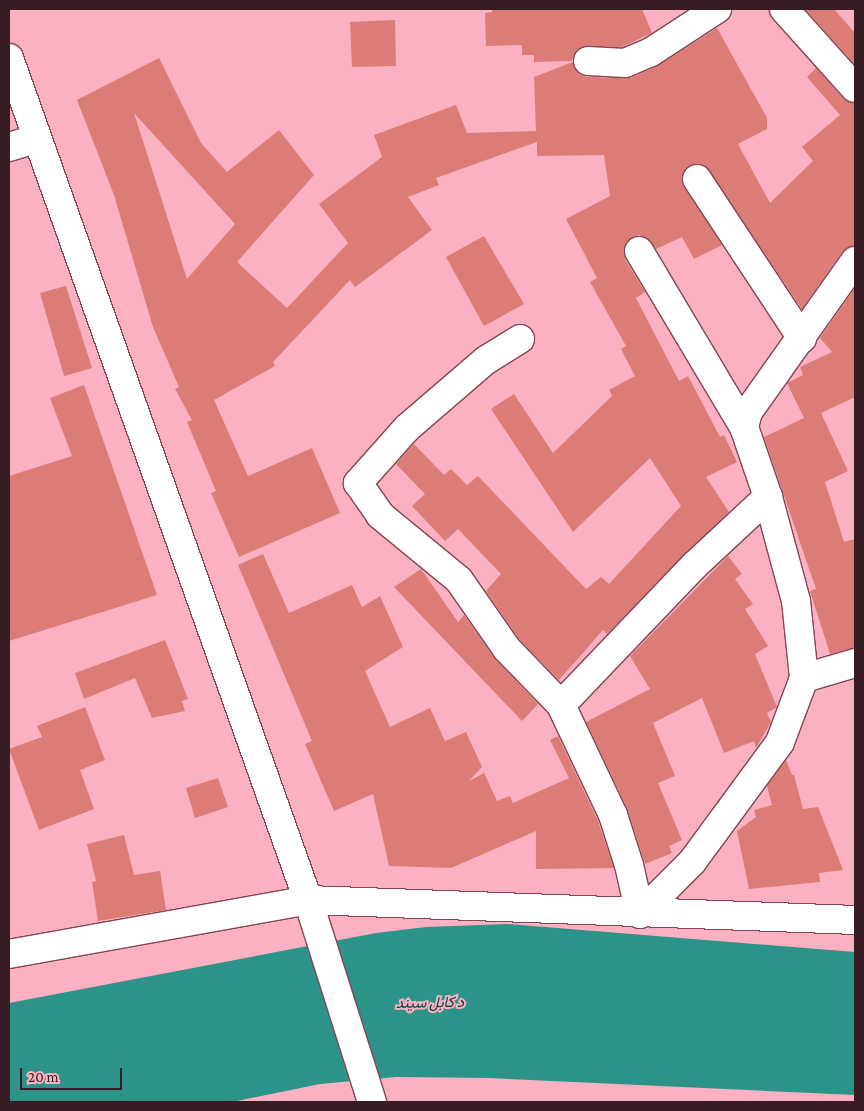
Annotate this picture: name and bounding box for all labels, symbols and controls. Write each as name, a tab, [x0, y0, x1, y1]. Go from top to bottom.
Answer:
water label: د کابل سيند	[396, 993, 464, 1013]
scale bar	[22, 1058, 125, 1090]
text: 20 m	[28, 1069, 59, 1085]

